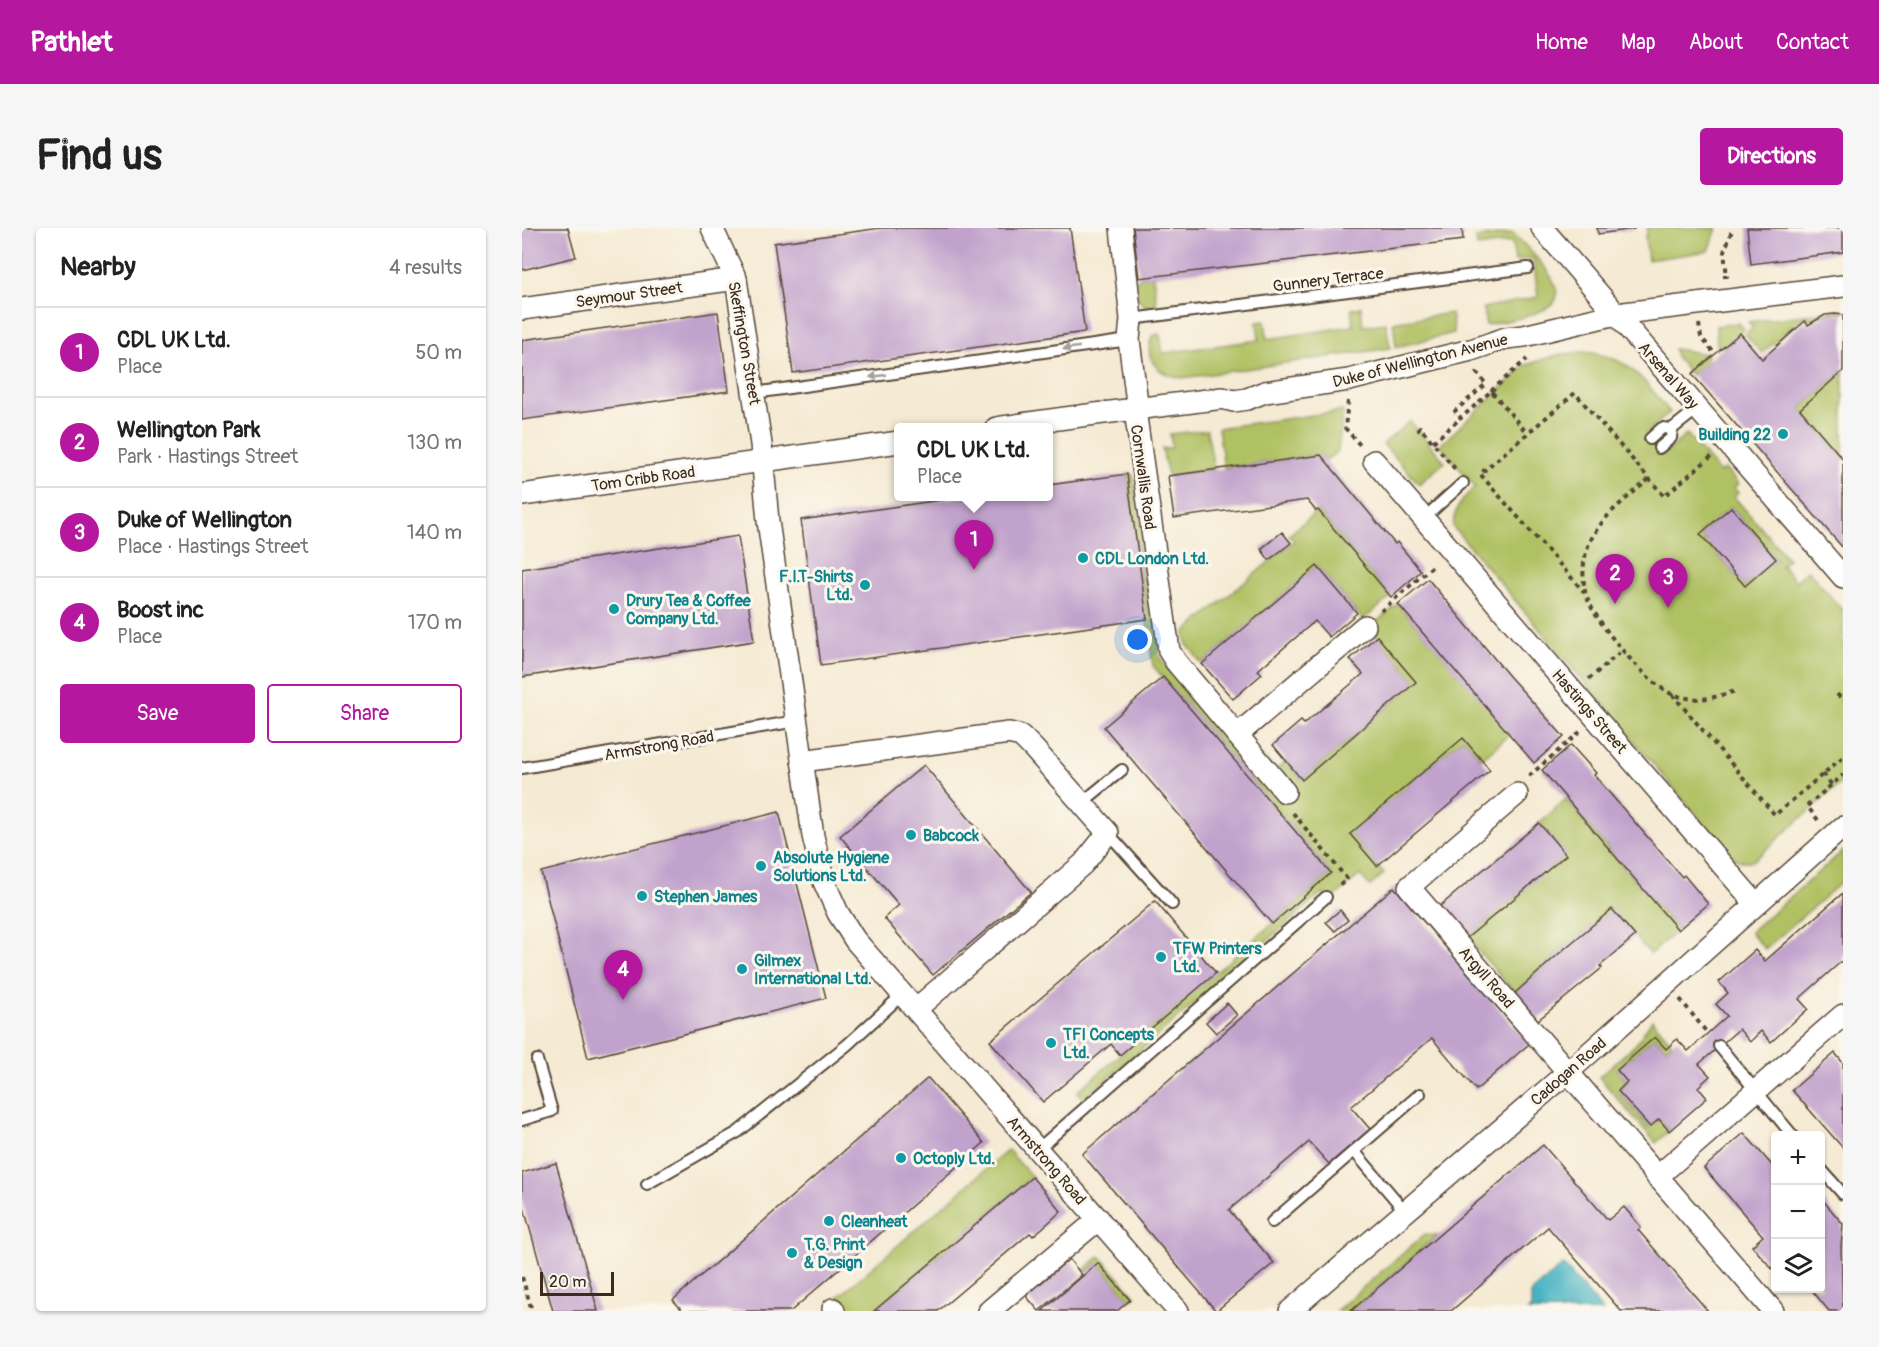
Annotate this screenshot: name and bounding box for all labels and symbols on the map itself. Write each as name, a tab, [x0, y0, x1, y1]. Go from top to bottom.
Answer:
street label: Gunnery Terrace	[1272, 263, 1385, 297]
street label: Seymour Street	[575, 278, 684, 312]
street label: Skeffington Street	[723, 280, 765, 407]
street label: Duke of Wellington Avenue	[1331, 329, 1510, 392]
street label: Arsenal Way	[1634, 338, 1703, 413]
one-way arrow	[1062, 344, 1081, 353]
one-way arrow	[869, 371, 888, 380]
street label: Cornwallis Road	[1126, 423, 1160, 531]
place label: Building 22	[1698, 425, 1771, 445]
marker: Building 22	[1776, 427, 1790, 441]
street label: Tom Cribb Road	[590, 462, 696, 496]
pin: 1	[954, 520, 994, 570]
place label: CDL London Ltd.	[1095, 549, 1209, 569]
marker: CDL London Ltd.	[1076, 551, 1090, 565]
pin: 2	[1596, 554, 1634, 604]
pin: 3	[1648, 558, 1688, 608]
place label: F.I.T-Shirts Ltd.	[779, 567, 854, 605]
marker: F.I.T-Shirts Ltd.	[858, 578, 872, 592]
place label: Drury Tea & Coffee Company Ltd.	[626, 591, 752, 629]
marker: Drury Tea & Coffee Company Ltd.	[607, 602, 621, 616]
your location	[1123, 625, 1152, 654]
street label: Hastings Street	[1547, 665, 1632, 758]
street label: Armstrong Road	[603, 726, 716, 765]
place label: Babcock	[923, 826, 979, 846]
marker: Babcock	[904, 828, 918, 842]
place label: Absolute Hygiene Solutions Ltd.	[773, 848, 890, 886]
marker: Absolute Hygiene Solutions Ltd.	[754, 859, 768, 873]
place label: Stephen James	[654, 887, 758, 907]
marker: Stephen James	[635, 889, 649, 903]
place label: TFW Printers Ltd.	[1172, 939, 1263, 977]
street label: Argyll Road	[1454, 943, 1518, 1013]
pin: 4	[604, 950, 642, 1000]
marker: TFW Printers Ltd.	[1154, 950, 1168, 964]
place label: Gilmex International Ltd.	[754, 951, 872, 989]
marker: Gilmex International Ltd.	[735, 962, 749, 976]
place label: TFI Concepts Ltd.	[1062, 1025, 1155, 1063]
street label: Cadogan Road	[1527, 1033, 1611, 1110]
marker: TFI Concepts Ltd.	[1044, 1036, 1058, 1050]
street label: Armstrong Road	[1002, 1112, 1090, 1209]
place label: Octoply Ltd.	[913, 1149, 995, 1169]
marker: Octoply Ltd.	[894, 1151, 908, 1165]
place label: Cleanheat	[841, 1212, 908, 1232]
marker: Cleanheat	[822, 1214, 836, 1228]
place label: T.G. Print & Design	[803, 1235, 866, 1273]
marker: T.G. Print & Design	[785, 1246, 799, 1260]
scale bar	[540, 1269, 614, 1296]

